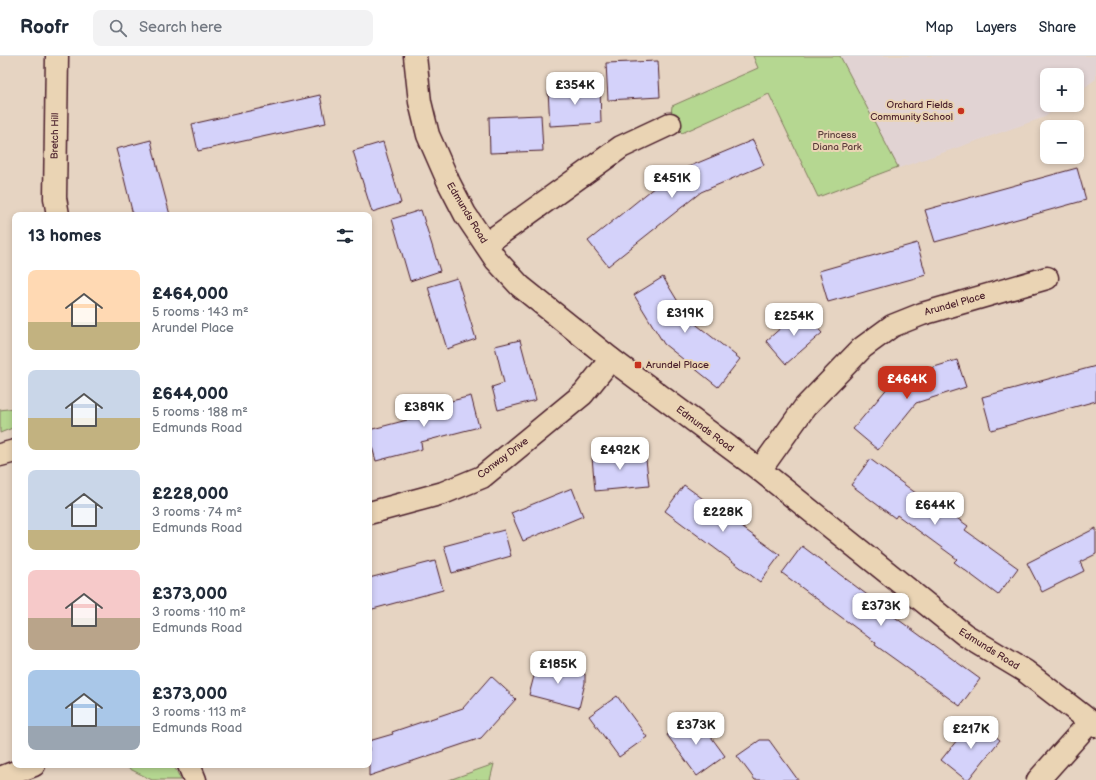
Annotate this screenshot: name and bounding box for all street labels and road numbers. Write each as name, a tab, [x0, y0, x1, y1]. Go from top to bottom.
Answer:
street label: Bretch Hill	[49, 113, 61, 159]
street label: Edmunds Road	[444, 180, 490, 246]
street label: Arundel Place	[923, 290, 987, 318]
street label: Edmunds Road	[674, 403, 737, 455]
street label: Conway Drive	[475, 435, 531, 481]
street label: Edmunds Road	[956, 626, 1022, 673]

